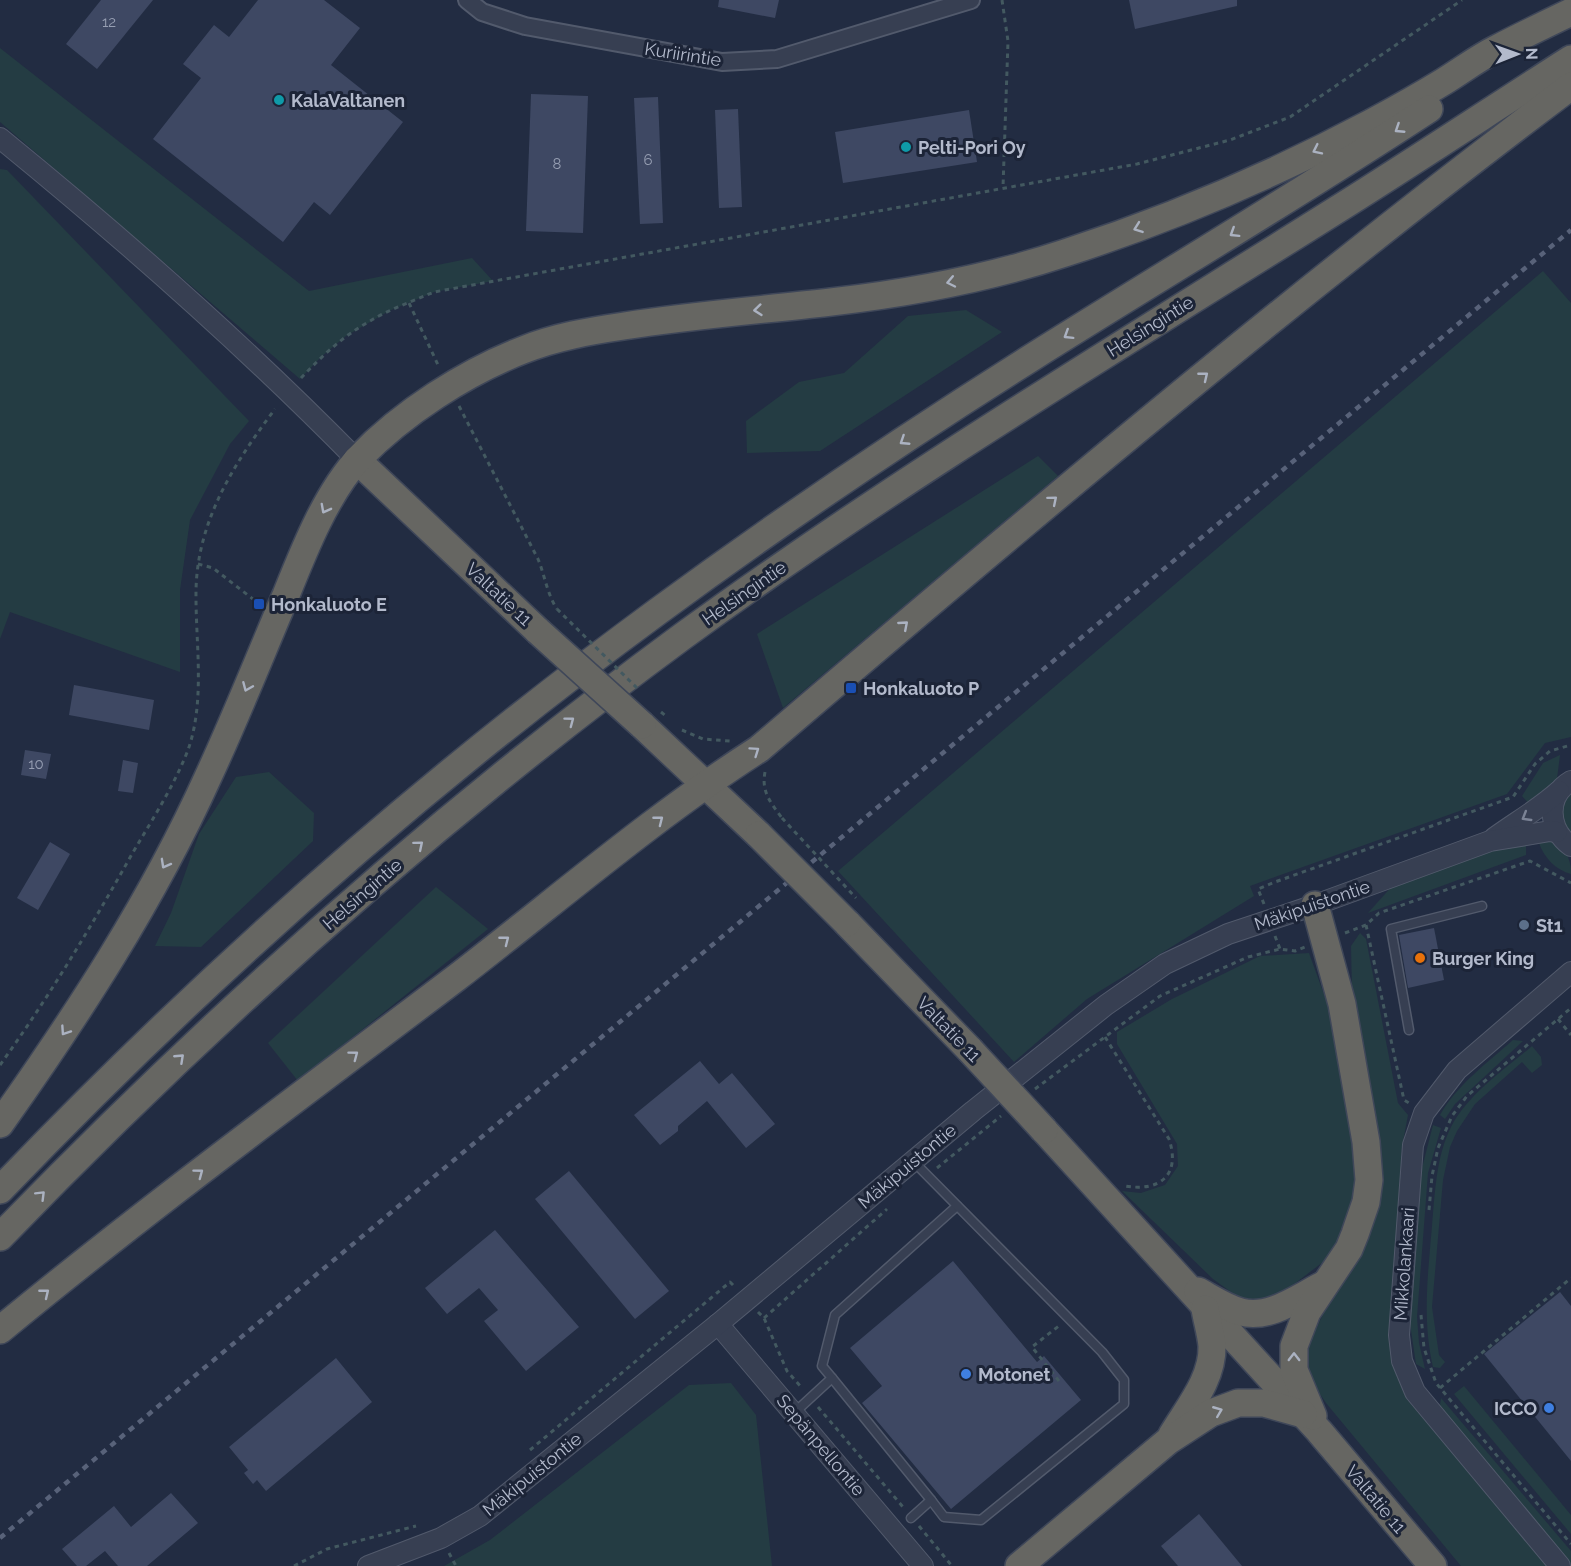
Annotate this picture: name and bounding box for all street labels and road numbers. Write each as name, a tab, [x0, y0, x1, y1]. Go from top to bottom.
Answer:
street label: Kuriirintie	[643, 38, 723, 70]
street label: Helsingintie	[1103, 291, 1197, 361]
street label: Helsingintie	[698, 556, 790, 630]
street label: Valtatie 11	[462, 558, 536, 630]
street label: Helsingintie	[318, 854, 406, 934]
street label: Mäkipuistontie	[1251, 875, 1373, 935]
street label: Valtatie 11	[913, 992, 985, 1066]
street label: Mäkipuistontie	[854, 1119, 960, 1213]
street label: Mikkolankaari	[1390, 1207, 1418, 1321]
street label: Sepänpellontie	[772, 1390, 870, 1500]
street label: Mäkipuistontie	[478, 1428, 586, 1520]
street label: Valtatie 11	[1342, 1461, 1411, 1537]

